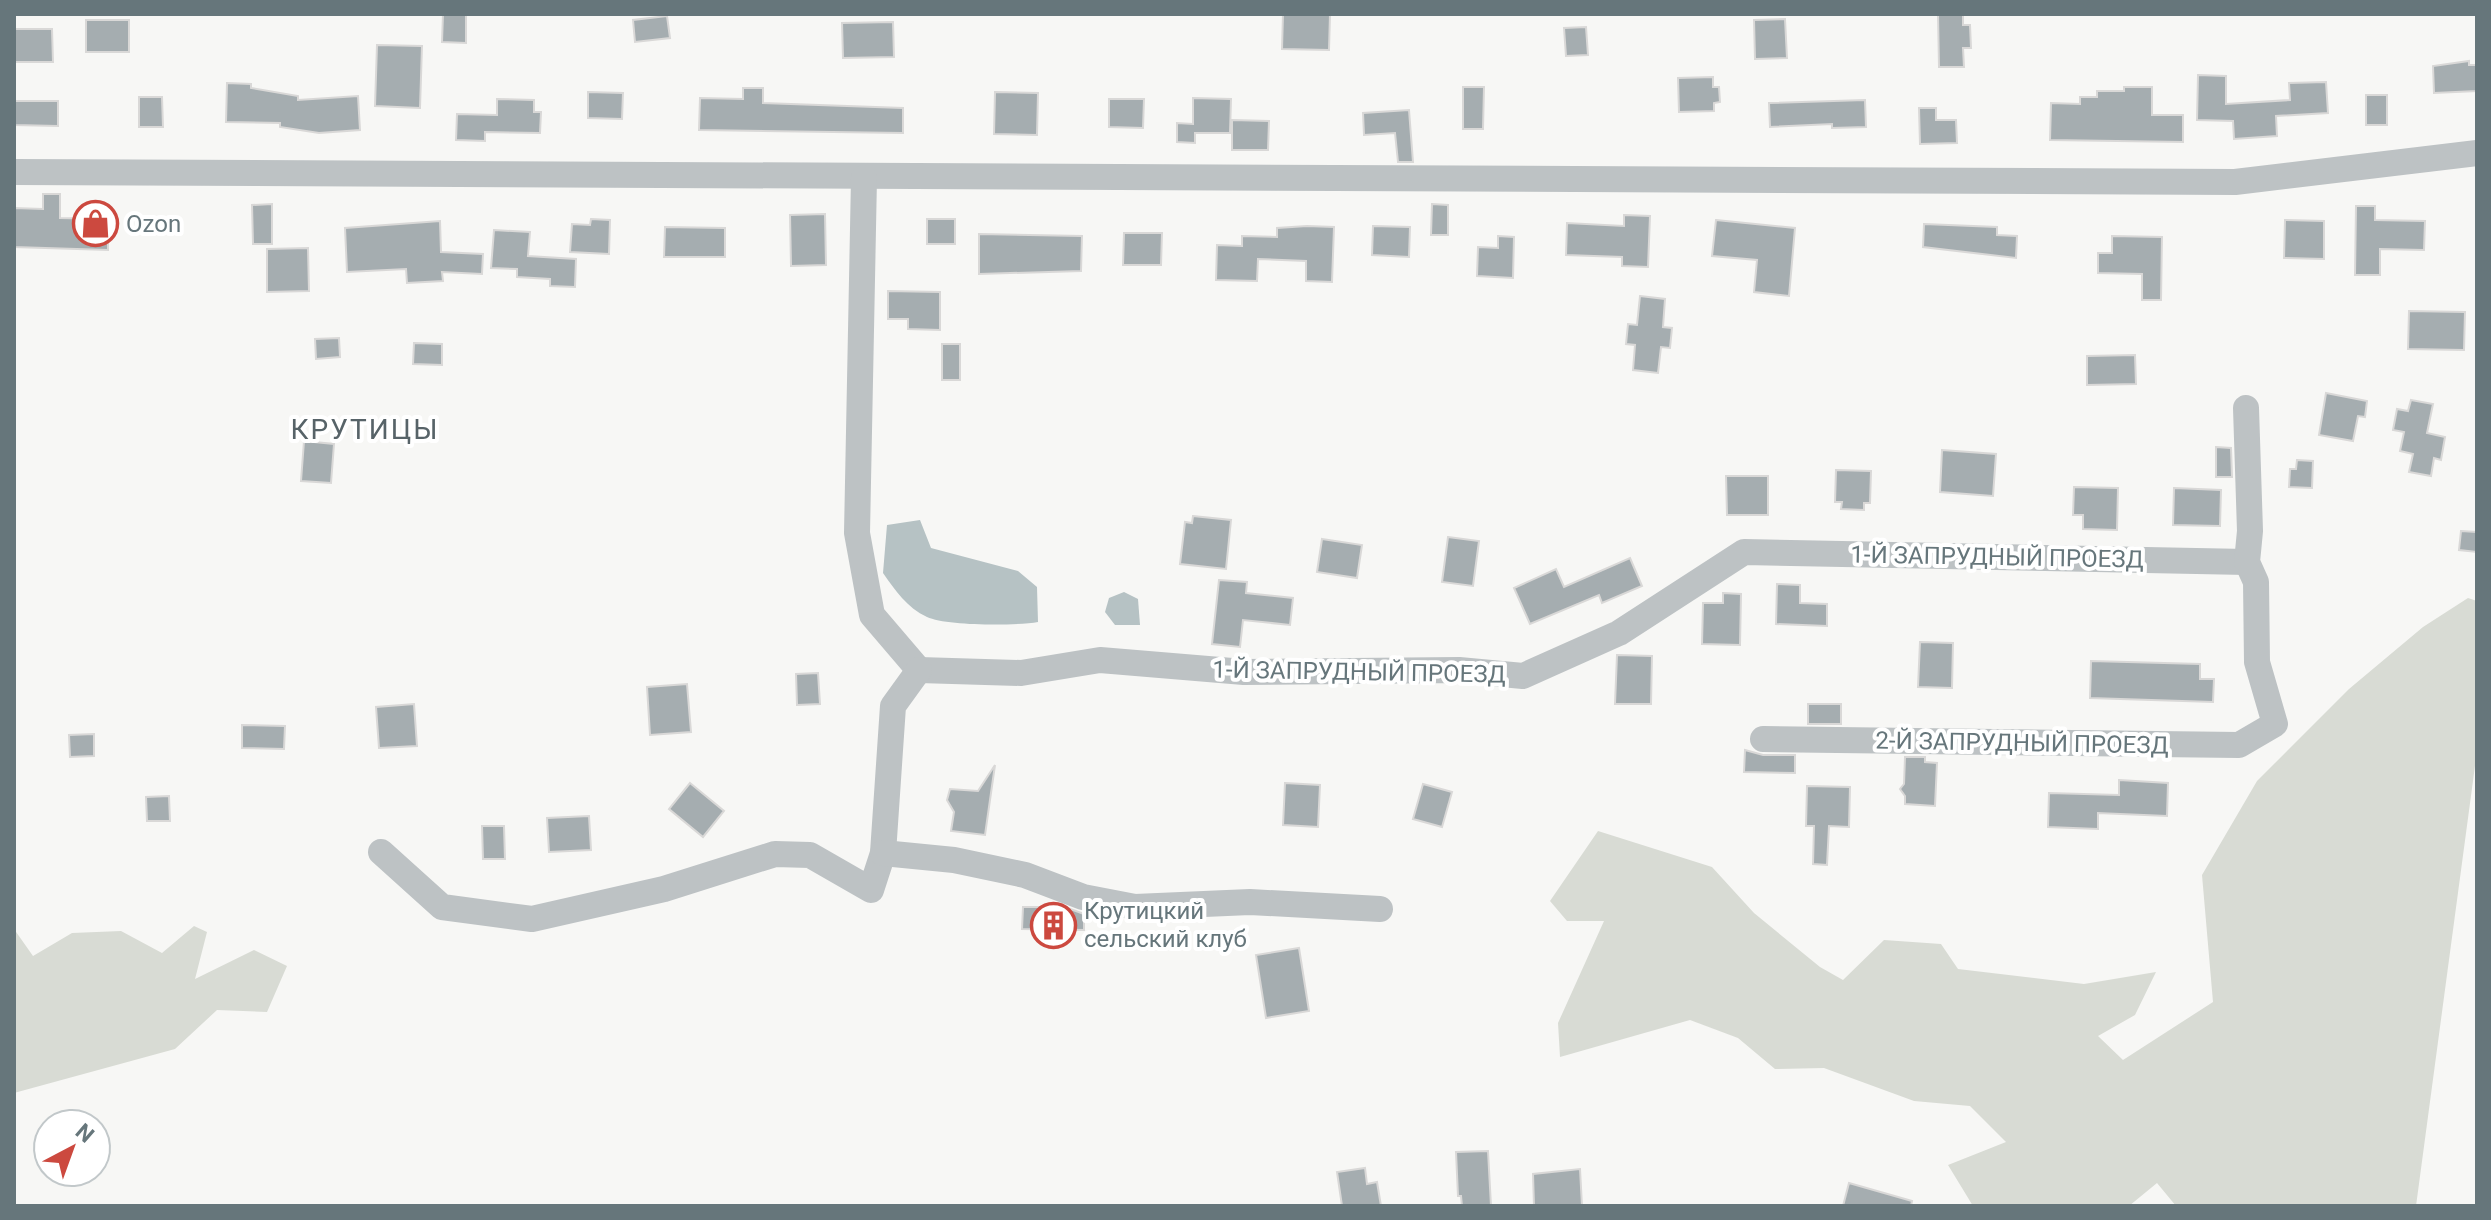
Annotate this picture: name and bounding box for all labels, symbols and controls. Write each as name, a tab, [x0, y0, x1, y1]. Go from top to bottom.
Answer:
shop icon: Ozon	[71, 200, 119, 248]
place label: Ozon	[126, 210, 181, 238]
district label: КРУТИЦЫ	[291, 413, 439, 446]
street label: 1-Й ЗАПРУДНЫЙ ПРОЕЗД	[1850, 540, 2144, 574]
street label: 1-Й ЗАПРУДНЫЙ ПРОЕЗД	[1212, 655, 1506, 689]
street label: 2-Й ЗАПРУДНЫЙ ПРОЕЗД	[1875, 726, 2169, 760]
place label: Крутицкий сельский клуб	[1084, 897, 1247, 953]
building icon: Крутицкий сельский клуб	[1029, 901, 1077, 949]
north arrow	[32, 1108, 112, 1188]
text: N	[71, 1119, 99, 1148]

